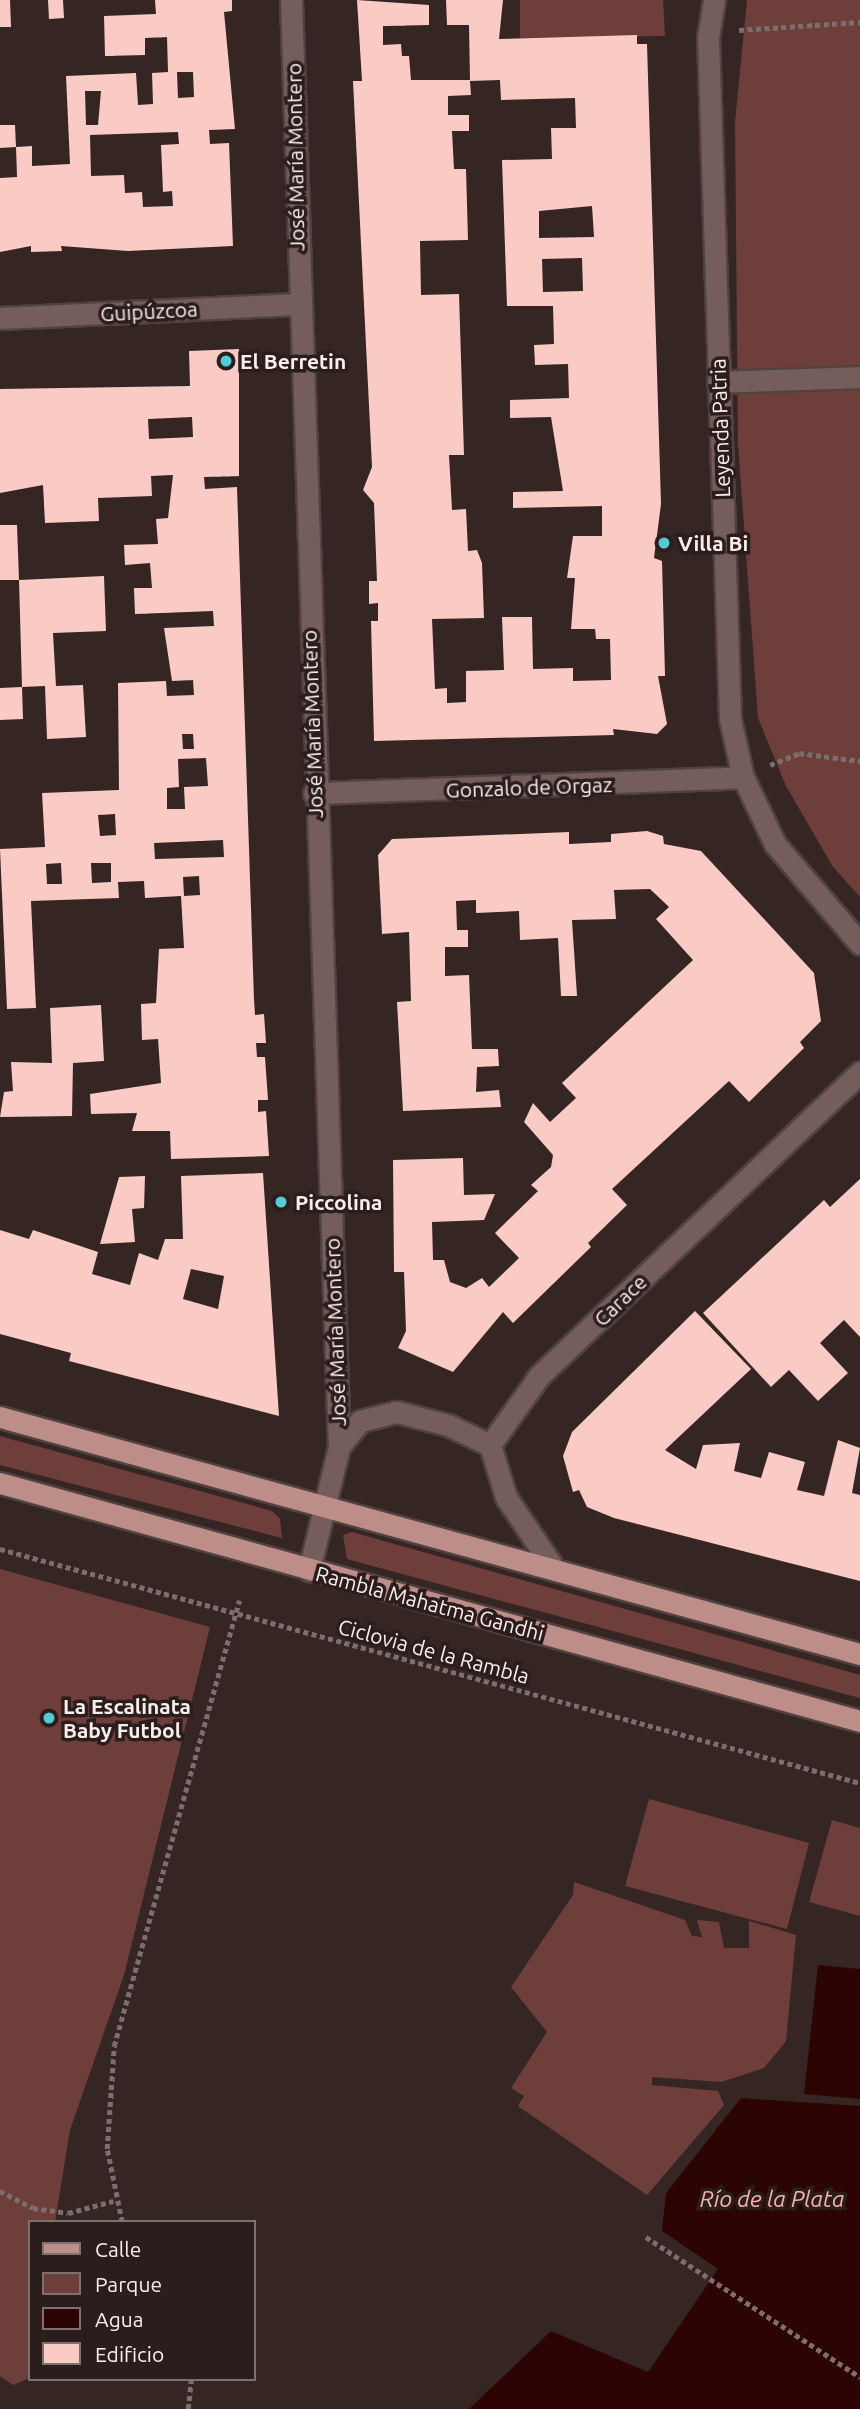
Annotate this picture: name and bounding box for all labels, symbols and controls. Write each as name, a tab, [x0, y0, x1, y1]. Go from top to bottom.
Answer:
street label: José María Montero	[281, 63, 309, 251]
street label: Guipúzcoa	[100, 296, 198, 326]
place label: El Berretin	[240, 348, 346, 374]
marker: El Berretin	[218, 353, 234, 369]
street label: Leyenda Patria	[705, 358, 735, 498]
place label: Villa Bi	[678, 530, 748, 556]
marker: Villa Bi	[656, 535, 672, 551]
street label: José María Montero	[296, 629, 328, 819]
street label: Gonzalo de Orgaz	[445, 771, 613, 803]
place label: Piccolina	[295, 1189, 382, 1215]
marker: Piccolina	[273, 1194, 289, 1210]
street label: José María Montero	[319, 1237, 351, 1427]
street label: Carace	[588, 1269, 652, 1331]
street label: Rambla Mahatma Gandhi	[313, 1560, 547, 1646]
street label: Ciclovia de la Rambla	[336, 1613, 532, 1689]
place label: La Escalinata Baby Futbol	[63, 1693, 191, 1743]
marker: La Escalinata Baby Futbol	[41, 1710, 57, 1726]
water label: Río de la Plata	[700, 2185, 844, 2213]
legend	[28, 2220, 256, 2381]
text: Calle	[95, 2237, 141, 2261]
text: Parque	[95, 2272, 162, 2296]
text: Agua	[95, 2307, 144, 2331]
text: Edificio	[95, 2342, 164, 2366]

